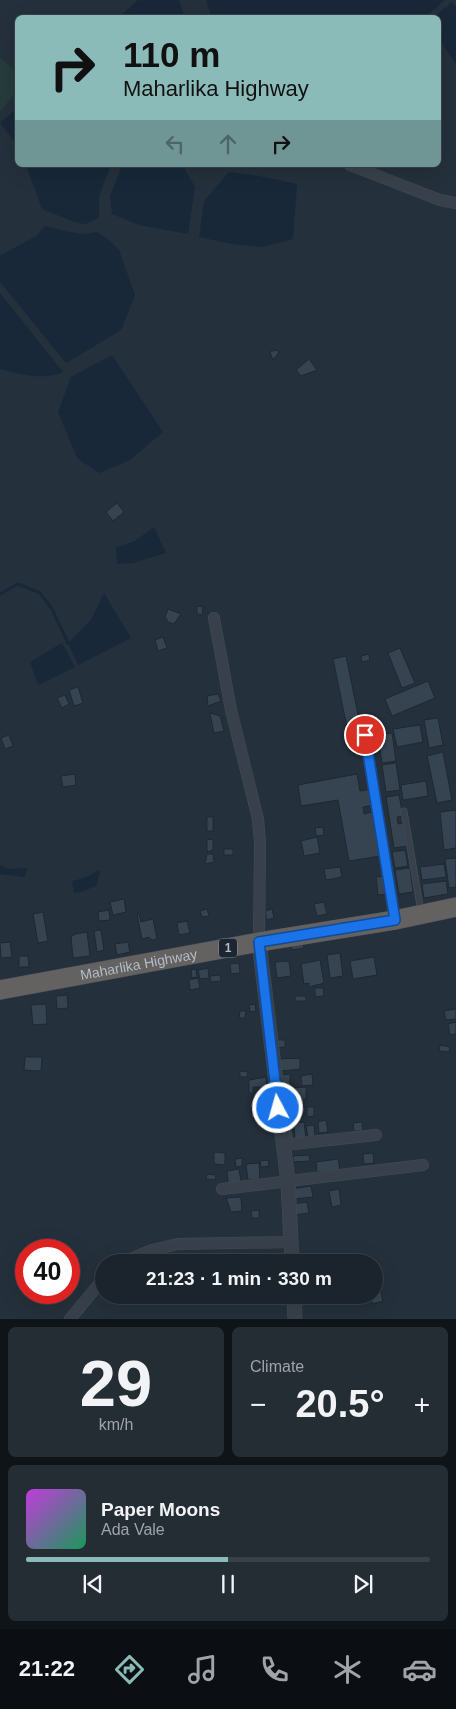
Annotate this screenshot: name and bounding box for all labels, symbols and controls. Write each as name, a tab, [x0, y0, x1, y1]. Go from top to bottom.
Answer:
icon: right	[40, 35, 105, 100]
text: 110 m	[123, 35, 220, 74]
text: Maharlika Highway	[123, 76, 309, 101]
icon: left	[161, 130, 189, 158]
icon: ahead	[214, 130, 242, 158]
icon: right	[267, 130, 295, 158]
pin	[344, 714, 386, 756]
icon: arrive	[351, 721, 379, 749]
road number: 1	[219, 938, 237, 958]
street label: Maharlika Highway	[79, 946, 198, 983]
position arrow	[251, 1081, 303, 1133]
speed limit sign: 40	[15, 1239, 80, 1304]
text: 21:23 · 1 min · 330 m	[146, 1268, 332, 1289]
text: 29	[80, 1347, 152, 1420]
text: Climate	[250, 1358, 304, 1375]
text: 20.5°	[295, 1383, 385, 1425]
text: −	[250, 1389, 266, 1420]
text: +	[414, 1389, 430, 1420]
text: km/h	[99, 1416, 133, 1433]
text: Paper Moons	[101, 1499, 220, 1520]
text: Ada Vale	[101, 1521, 165, 1538]
icon: previous	[79, 1570, 107, 1598]
icon: pause	[214, 1570, 242, 1598]
icon: next	[349, 1570, 377, 1598]
icon: directions	[112, 1652, 147, 1687]
icon: music	[185, 1652, 220, 1687]
icon: phone	[257, 1652, 292, 1687]
icon: climate	[330, 1652, 365, 1687]
icon: car	[402, 1652, 437, 1687]
text: 21:22	[19, 1656, 75, 1681]

